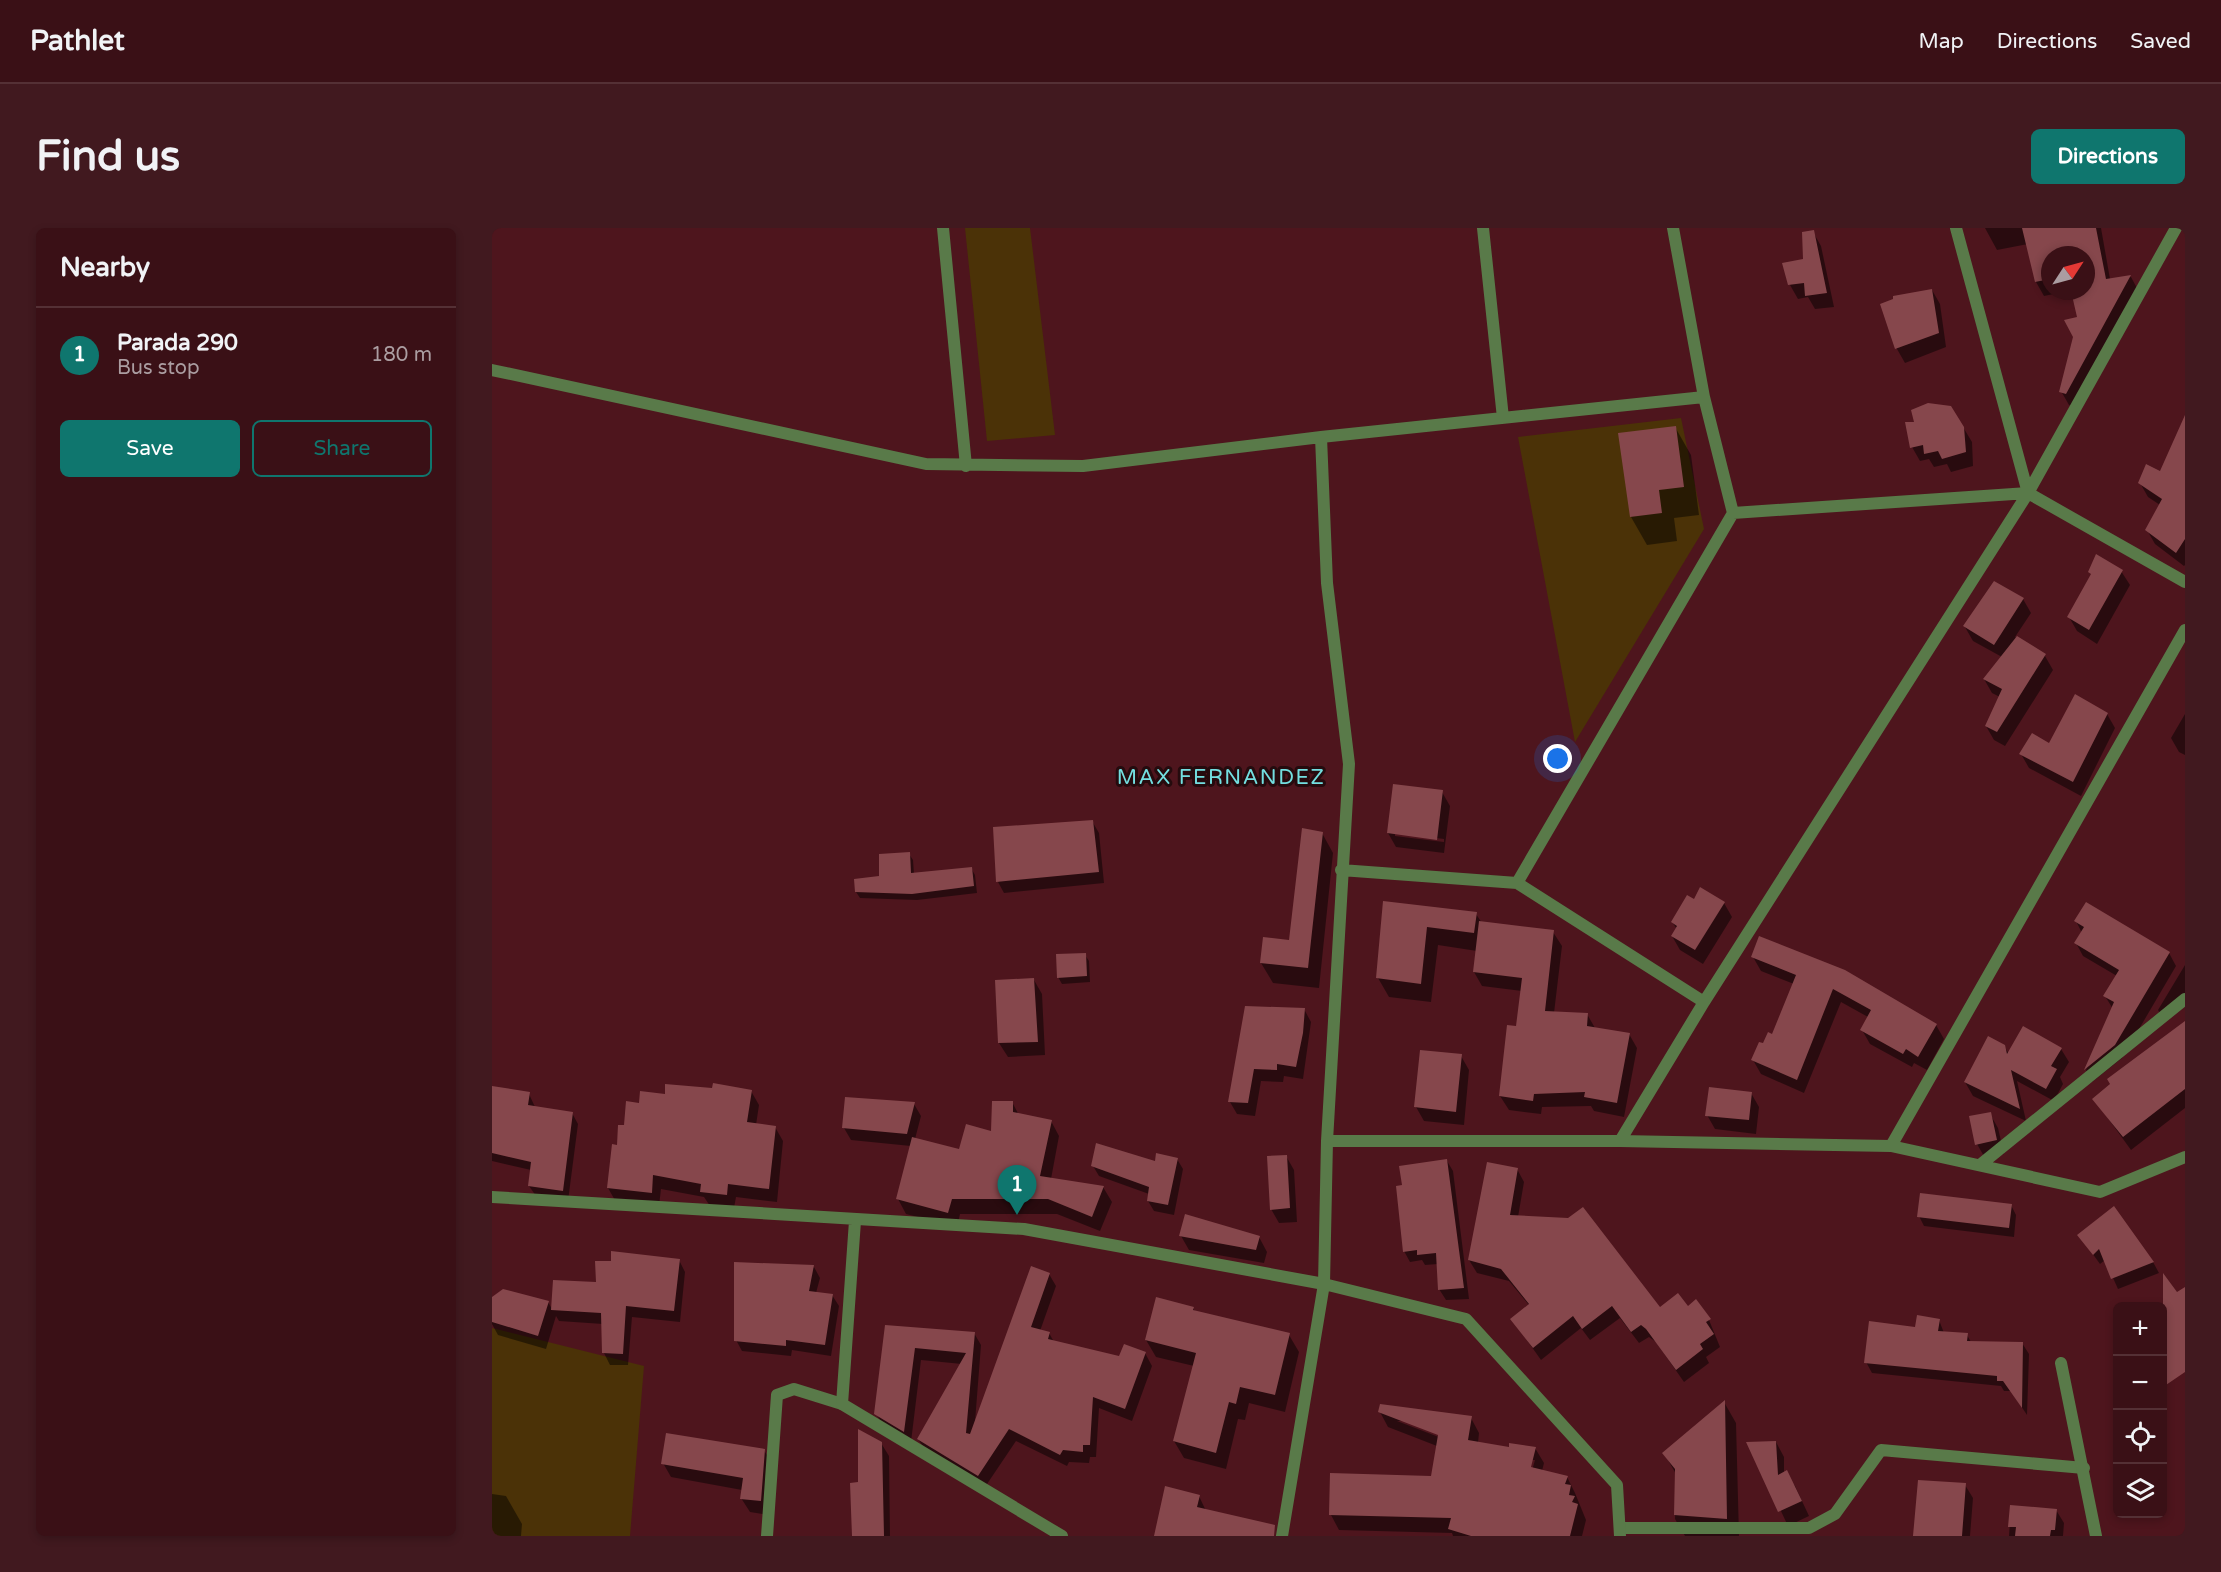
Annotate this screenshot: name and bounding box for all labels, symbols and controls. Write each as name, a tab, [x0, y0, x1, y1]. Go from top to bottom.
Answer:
text: Pathlet	[30, 24, 125, 58]
text: Map	[1918, 29, 1964, 54]
text: Directions	[1997, 29, 2097, 54]
text: Saved	[2130, 29, 2191, 54]
button: Directions	[2031, 129, 2185, 184]
text: Find us	[36, 131, 180, 182]
north arrow	[2041, 246, 2095, 300]
text: Nearby	[60, 252, 150, 283]
text: Parada 290	[117, 330, 238, 356]
text: 1	[73, 343, 86, 367]
text: 180 m	[371, 343, 432, 367]
text: Bus stop	[117, 356, 200, 380]
button: Save	[60, 420, 240, 477]
button: Share	[252, 420, 432, 477]
your location	[1543, 744, 1572, 773]
district label: MAX FERNANDEZ	[1117, 765, 1325, 790]
pin: 1	[998, 1166, 1036, 1215]
map controls	[2113, 1302, 2167, 1518]
button: +	[2113, 1302, 2167, 1356]
button: −	[2113, 1356, 2167, 1410]
button: locate	[2113, 1410, 2167, 1464]
button: layers	[2113, 1464, 2167, 1518]

